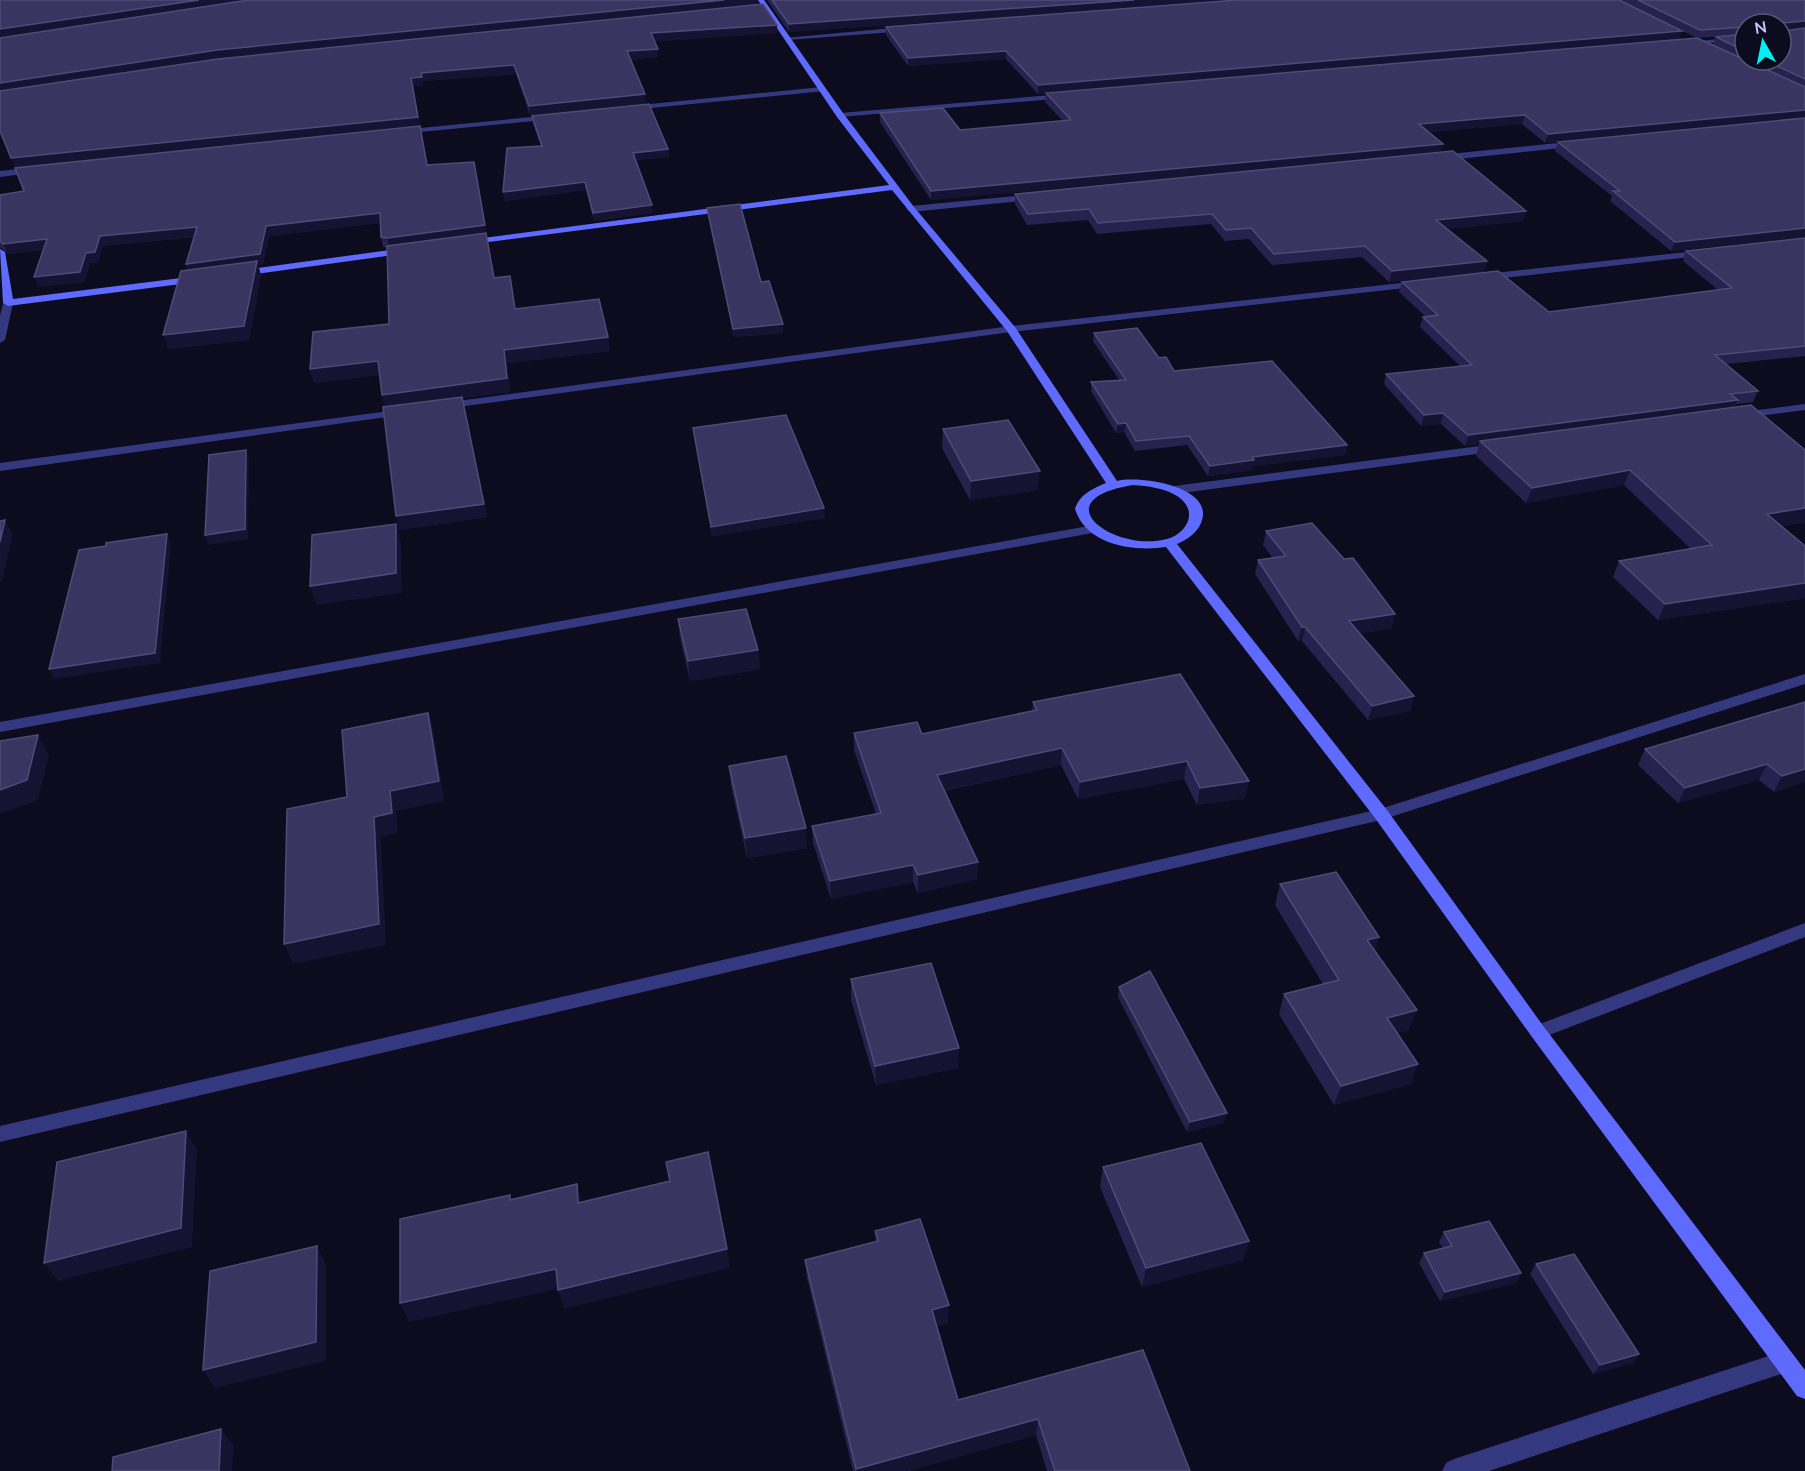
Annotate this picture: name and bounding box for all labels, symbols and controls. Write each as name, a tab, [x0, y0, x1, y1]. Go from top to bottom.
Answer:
north arrow	[1733, 12, 1793, 72]
text: N	[1753, 16, 1768, 38]

